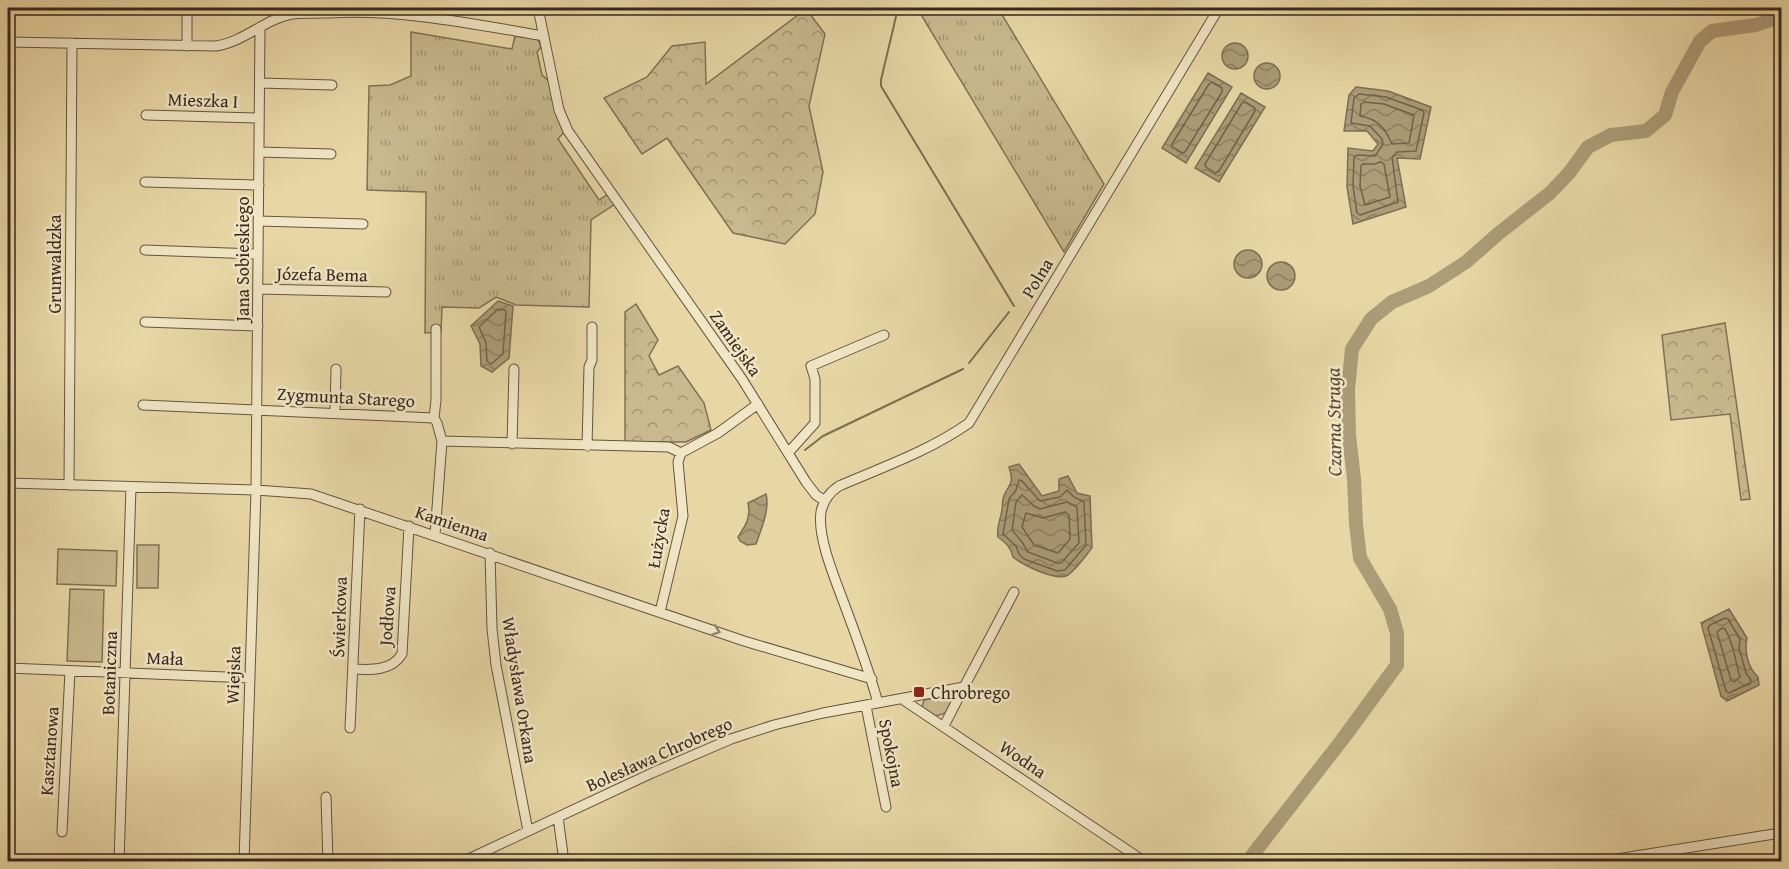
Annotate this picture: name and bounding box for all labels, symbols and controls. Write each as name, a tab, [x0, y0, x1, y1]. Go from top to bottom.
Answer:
street label: Mieszka I	[167, 85, 239, 115]
street label: Jana Sobieskiego	[229, 196, 256, 324]
street label: Grunwaldzka	[41, 214, 68, 314]
street label: Polna	[1014, 252, 1060, 303]
street label: Józefa Bema	[274, 260, 368, 288]
street label: Zamiejska	[703, 304, 769, 382]
water label: Czarna Struga	[1318, 367, 1348, 477]
street label: Zygmunta Starego	[276, 380, 416, 414]
street label: Kamienna	[412, 498, 493, 548]
street label: Łużycka	[639, 505, 677, 570]
street label: Świerkowa	[324, 575, 354, 658]
street label: Jodłowa	[371, 585, 403, 649]
street label: Władysława Orkana	[495, 615, 545, 766]
one-way arrow	[710, 624, 721, 637]
street label: Botaniczna	[94, 630, 124, 715]
street label: Mała	[146, 644, 184, 672]
street label: Wiejska	[218, 645, 248, 705]
place label: Chrobrego	[931, 679, 1010, 706]
marker: Chrobrego	[912, 685, 926, 699]
street label: Kasztanowa	[32, 705, 66, 796]
street label: Bolesława Chrobrego	[581, 710, 737, 798]
street label: Spokojna	[872, 717, 912, 790]
street label: Wodna	[994, 733, 1053, 785]

